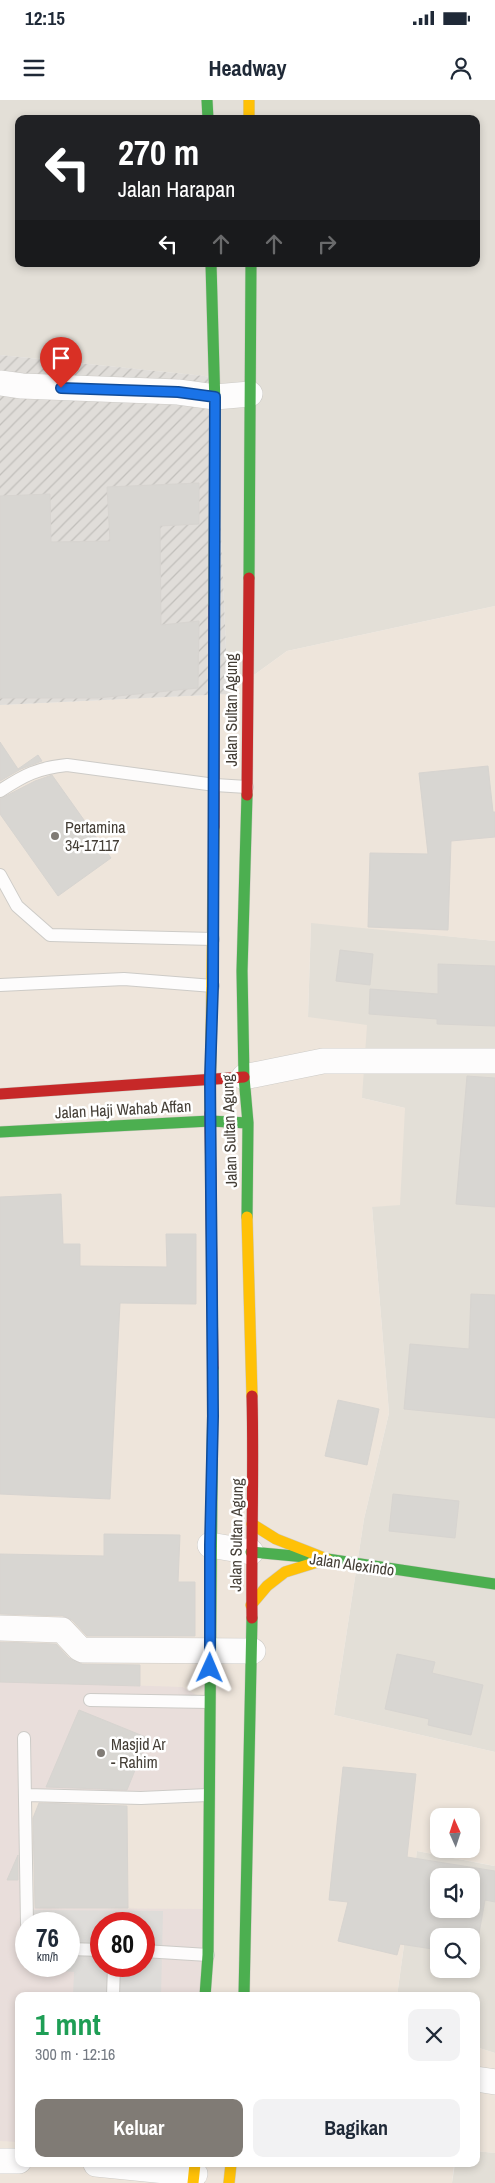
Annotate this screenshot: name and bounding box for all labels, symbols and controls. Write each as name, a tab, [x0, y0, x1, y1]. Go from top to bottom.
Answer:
text: 12:15	[25, 5, 65, 31]
text: Headway	[208, 53, 287, 83]
icon: menu	[20, 54, 48, 82]
icon: person	[447, 54, 475, 82]
text: 270 m	[118, 129, 199, 176]
icon: left	[35, 135, 100, 200]
text: Jalan Harapan	[118, 174, 235, 204]
icon: left	[154, 230, 182, 258]
icon: ahead	[207, 230, 235, 258]
icon: ahead	[260, 230, 288, 258]
icon: right	[313, 230, 341, 258]
pin	[40, 337, 82, 388]
icon: arrive	[47, 344, 75, 372]
street label: Jalan Sultan Agung	[220, 653, 242, 767]
place label: Pertamina 34-17117	[65, 816, 126, 856]
marker: Pertamina 34-17117	[49, 830, 61, 842]
street label: Jalan Sultan Agung	[216, 1073, 242, 1188]
street label: Jalan Haji Wahab Affan	[54, 1094, 192, 1124]
street label: Jalan Sultan Agung	[224, 1478, 248, 1592]
street label: Jalan Alexindo	[308, 1547, 396, 1581]
position arrow	[183, 1641, 235, 1693]
place label: Masjid Ar - Rahim	[111, 1733, 166, 1773]
marker: Masjid Ar - Rahim	[95, 1747, 107, 1759]
north arrow	[430, 1808, 480, 1858]
map controls	[430, 1808, 480, 1978]
button: sound	[430, 1868, 480, 1918]
speed limit sign: 80	[90, 1912, 155, 1977]
text: 76	[36, 1921, 59, 1955]
button: search	[430, 1928, 480, 1978]
text: km/h	[37, 1949, 58, 1965]
text: 1 mnt	[35, 2004, 101, 2044]
button: close	[408, 2009, 460, 2061]
text: 300 m · 12:16	[35, 2043, 115, 2065]
button: Keluar	[35, 2099, 243, 2157]
button: Bagikan	[253, 2099, 460, 2157]

